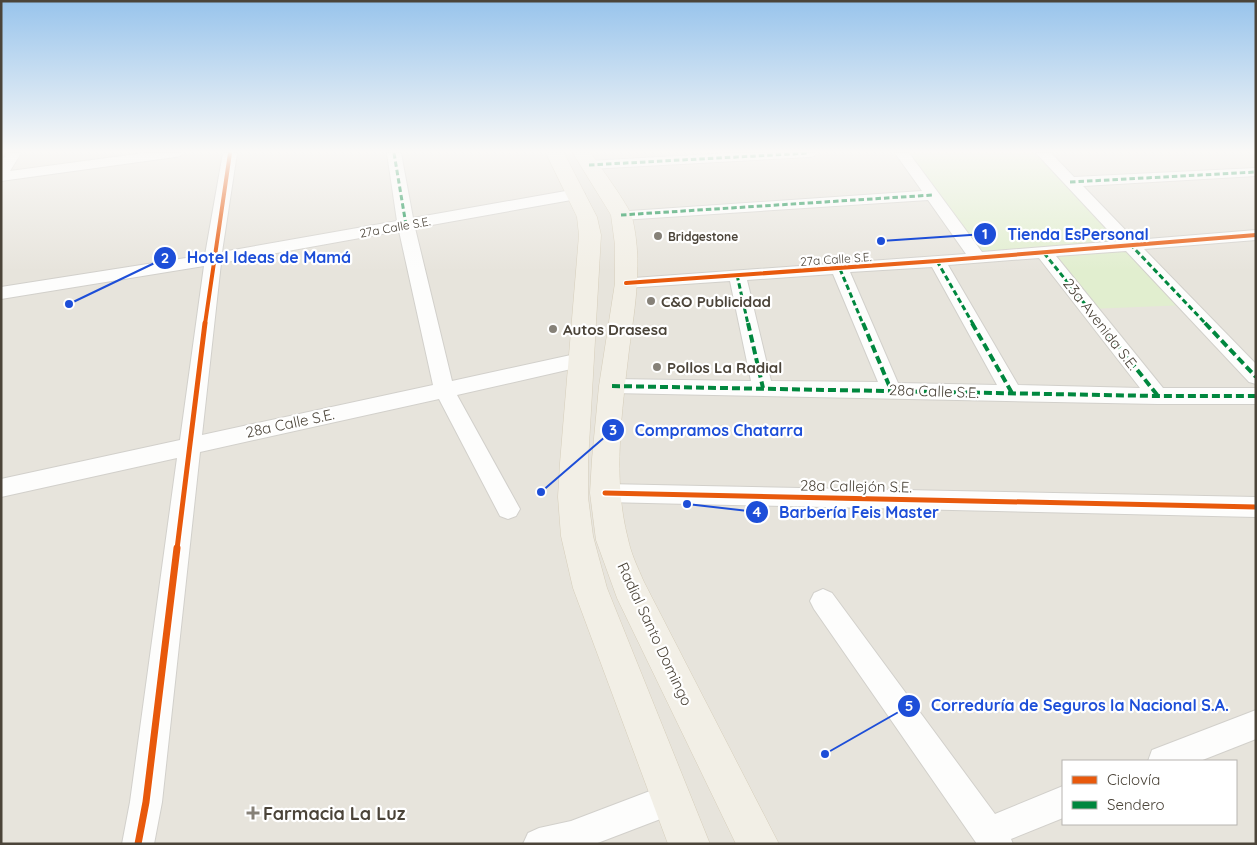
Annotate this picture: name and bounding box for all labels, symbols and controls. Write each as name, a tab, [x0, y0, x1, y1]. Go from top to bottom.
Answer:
street label: 27a Calle S.E.	[358, 213, 432, 241]
callout: Tienda EsPersonal	[973, 219, 1159, 250]
text: 1	[982, 224, 988, 243]
text: Tienda EsPersonal	[1007, 224, 1149, 244]
place label: Bridgestone	[668, 229, 738, 244]
marker: Bridgestone	[652, 230, 664, 242]
callout: Hotel Ideas de Mamá	[152, 242, 361, 273]
text: Hotel Ideas de Mamá	[187, 247, 351, 267]
text: 2	[161, 248, 169, 267]
street label: 27a Calle S.E.	[800, 249, 872, 269]
street label: 23a Avenida S.E.	[1059, 274, 1143, 374]
place label: C&O Publicidad	[661, 292, 771, 311]
marker: C&O Publicidad	[645, 295, 657, 307]
place label: Autos Drasesa	[563, 320, 667, 339]
marker: Autos Drasesa	[547, 323, 559, 335]
place label: Pollos La Radial	[667, 358, 782, 377]
marker: Pollos La Radial	[651, 361, 663, 373]
street label: 28a Calle S.E.	[889, 380, 979, 402]
street label: 28a Calle S.E.	[244, 404, 336, 442]
callout: Compramos Chatarra	[600, 415, 813, 446]
text: 3	[609, 420, 617, 439]
text: Compramos Chatarra	[635, 420, 803, 440]
street label: 28a Callejón S.E.	[800, 476, 912, 496]
callout: Barbería Feis Master	[744, 497, 949, 528]
text: 4	[753, 502, 762, 521]
text: Barbería Feis Master	[779, 502, 939, 522]
street label: Radial Santo Domingo	[613, 559, 697, 709]
callout: Correduría de Seguros la Nacional S.A.	[896, 690, 1239, 721]
text: Correduría de Seguros la Nacional S.A.	[931, 695, 1229, 715]
text: 5	[905, 696, 913, 715]
legend	[1062, 760, 1237, 825]
text: Ciclovía	[1107, 770, 1160, 789]
text: Sendero	[1107, 795, 1165, 814]
place label: Farmacia La Luz	[263, 802, 406, 825]
marker: Farmacia La Luz	[247, 807, 259, 819]

